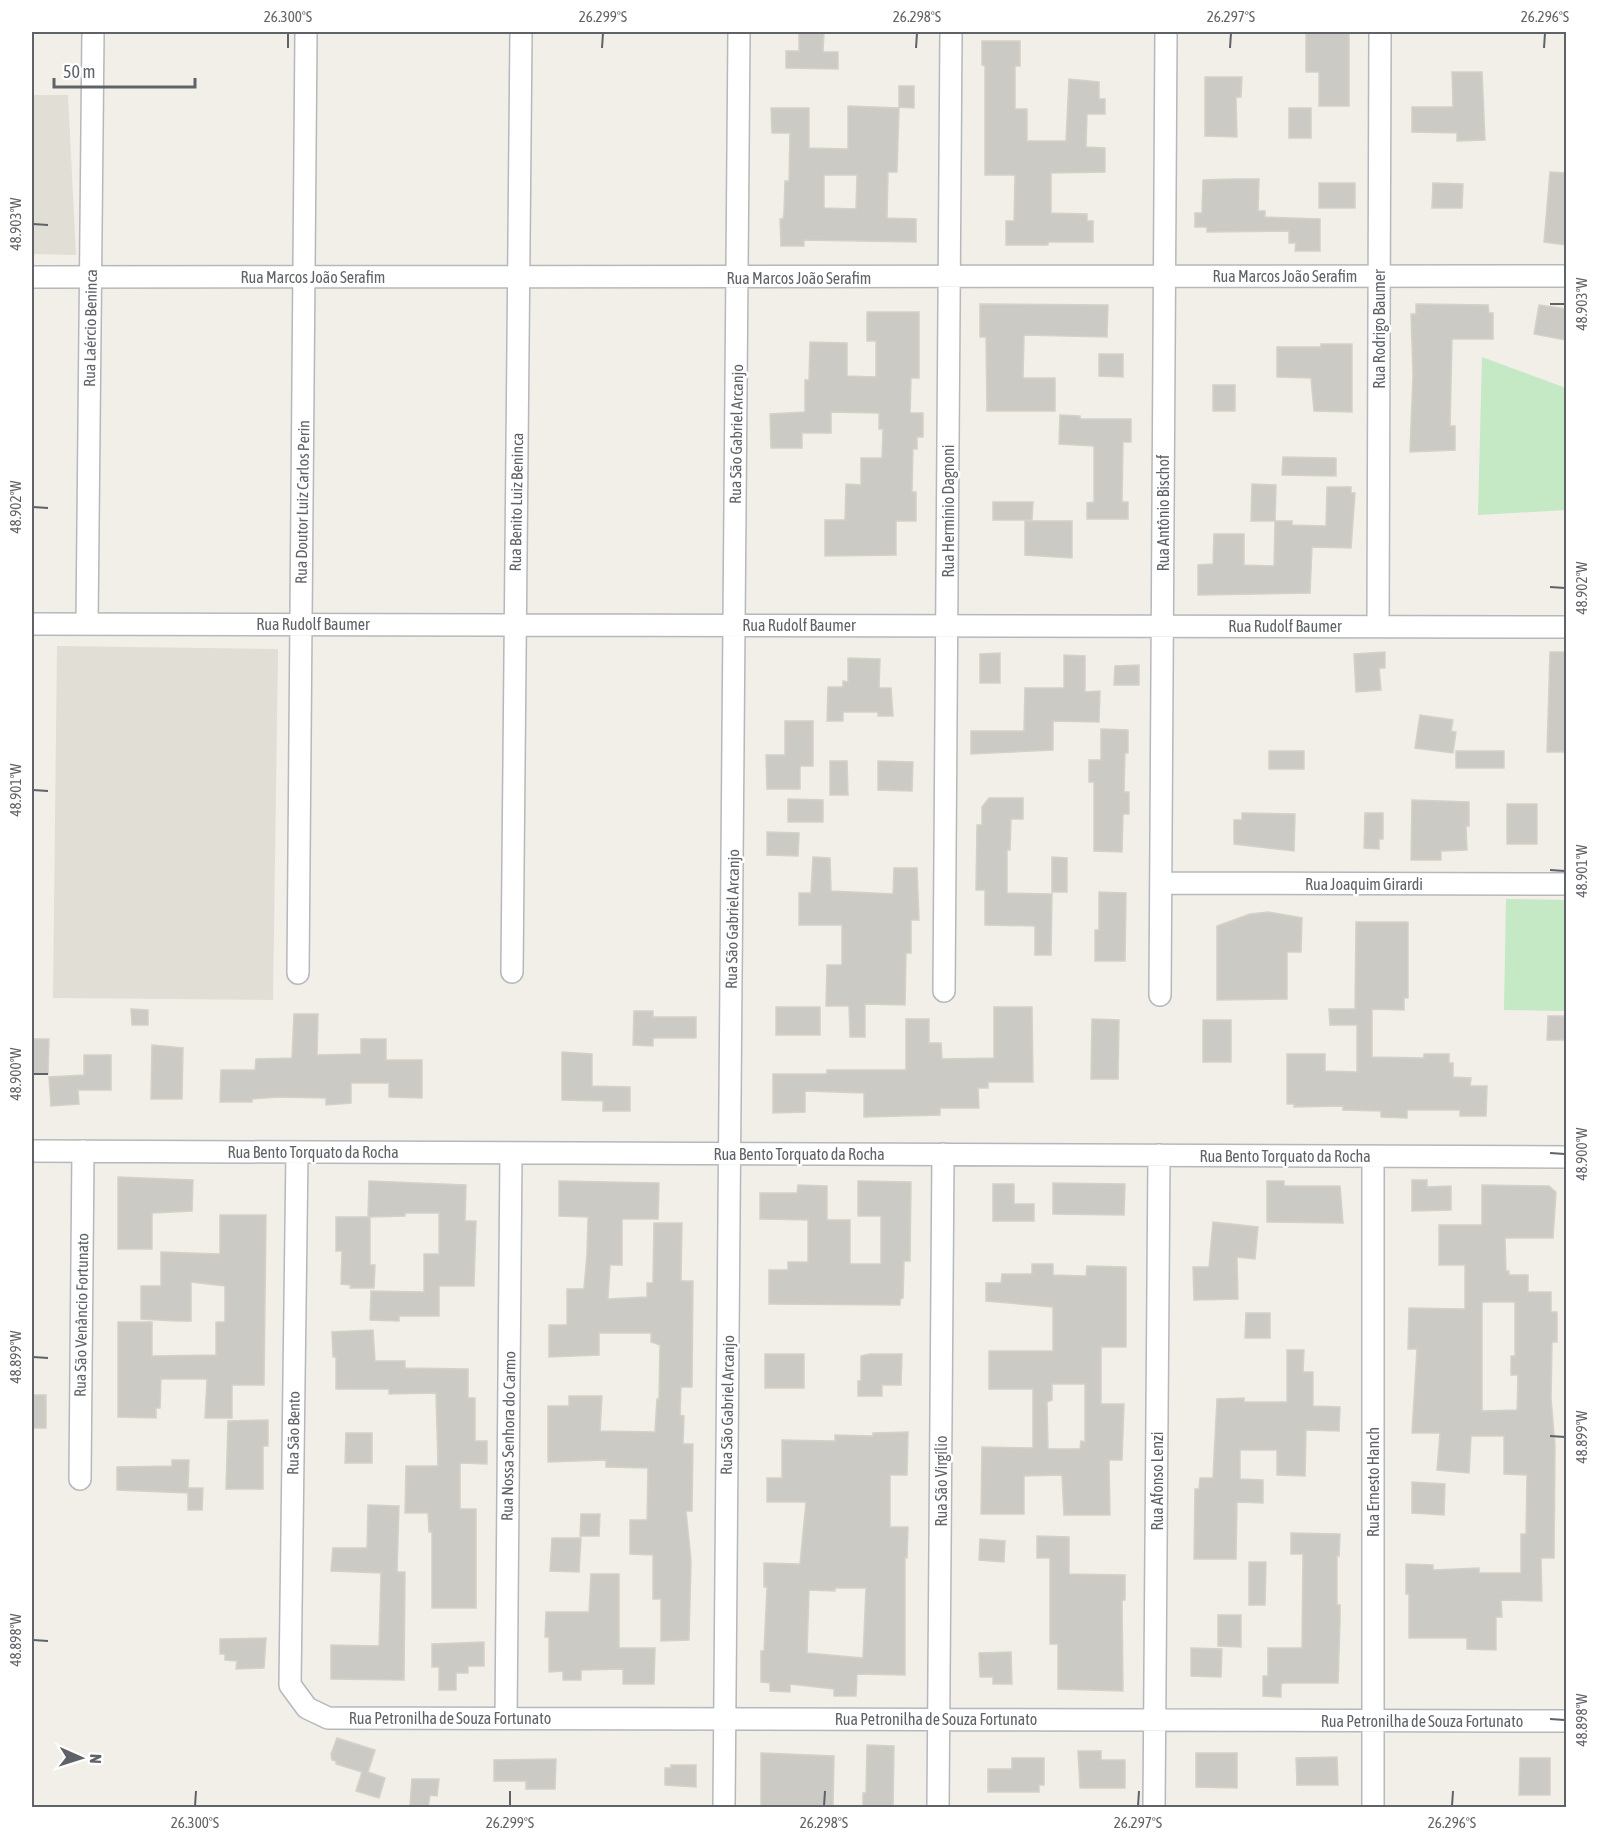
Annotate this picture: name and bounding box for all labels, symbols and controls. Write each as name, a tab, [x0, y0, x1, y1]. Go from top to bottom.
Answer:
text: 26.300°S	[264, 8, 312, 25]
text: 26.299°S	[579, 8, 627, 25]
text: 26.298°S	[893, 8, 941, 25]
text: 26.297°S	[1207, 8, 1255, 25]
text: 26.296°S	[1521, 8, 1569, 25]
scale bar	[54, 51, 195, 89]
text: 50 m	[63, 61, 95, 82]
text: 48.903°W	[7, 197, 24, 250]
street label: Rua Marcos João Serafim	[1213, 267, 1357, 285]
street label: Rua Marcos João Serafim	[241, 268, 385, 286]
street label: Rua Laércio Beninca	[80, 269, 100, 387]
street label: Rua Marcos João Serafim	[727, 269, 871, 287]
street label: Rua Rodrigo Baumer	[1370, 269, 1389, 389]
text: 48.903°W	[1573, 277, 1590, 330]
street label: Rua São Gabriel Arcanjo	[726, 364, 747, 504]
street label: Rua Doutor Luiz Carlos Perin	[292, 420, 312, 584]
street label: Rua Benito Luiz Beninca	[506, 432, 526, 572]
street label: Rua Hermínio Dagnoni	[939, 445, 958, 578]
street label: Rua Antônio Bischof	[1154, 454, 1172, 571]
text: 48.902°W	[7, 480, 24, 533]
text: 48.902°W	[1573, 561, 1590, 614]
street label: Rua Rudolf Baumer	[256, 615, 370, 633]
street label: Rua Rudolf Baumer	[742, 616, 856, 634]
street label: Rua Rudolf Baumer	[1228, 617, 1342, 635]
text: 48.901°W	[7, 763, 24, 816]
text: 48.901°W	[1573, 844, 1590, 897]
street label: Rua São Gabriel Arcanjo	[722, 849, 743, 989]
street label: Rua Joaquim Girardi	[1305, 875, 1423, 894]
text: 48.900°W	[7, 1047, 24, 1100]
text: 48.900°W	[1573, 1127, 1590, 1180]
street label: Rua Bento Torquato da Rocha	[227, 1143, 399, 1162]
street label: Rua Bento Torquato da Rocha	[713, 1145, 885, 1164]
street label: Rua Bento Torquato da Rocha	[1199, 1147, 1371, 1166]
street label: Rua São Venâncio Fortunato	[71, 1233, 91, 1397]
text: 48.899°W	[7, 1330, 24, 1383]
street label: Rua São Gabriel Arcanjo	[717, 1335, 738, 1475]
street label: Rua Nossa Senhora do Carmo	[498, 1351, 518, 1521]
street label: Rua São Bento	[283, 1391, 303, 1475]
text: 48.899°W	[1573, 1410, 1590, 1463]
street label: Rua Ernesto Hanch	[1364, 1427, 1382, 1537]
street label: Rua Afonso Lenzi	[1148, 1432, 1166, 1530]
street label: Rua São Virgílio	[932, 1436, 951, 1527]
text: 48.898°W	[7, 1613, 24, 1666]
text: 48.898°W	[1573, 1693, 1590, 1746]
street label: Rua Petronilha de Souza Fortunato	[349, 1709, 551, 1727]
street label: Rua Petronilha de Souza Fortunato	[835, 1710, 1037, 1728]
street label: Rua Petronilha de Souza Fortunato	[1321, 1712, 1523, 1730]
north arrow	[51, 1728, 111, 1788]
text: N	[87, 1754, 105, 1764]
text: 26.300°S	[171, 1814, 219, 1831]
text: 26.299°S	[486, 1814, 534, 1831]
text: 26.298°S	[800, 1814, 848, 1831]
text: 26.297°S	[1114, 1814, 1162, 1831]
text: 26.296°S	[1428, 1814, 1476, 1831]

